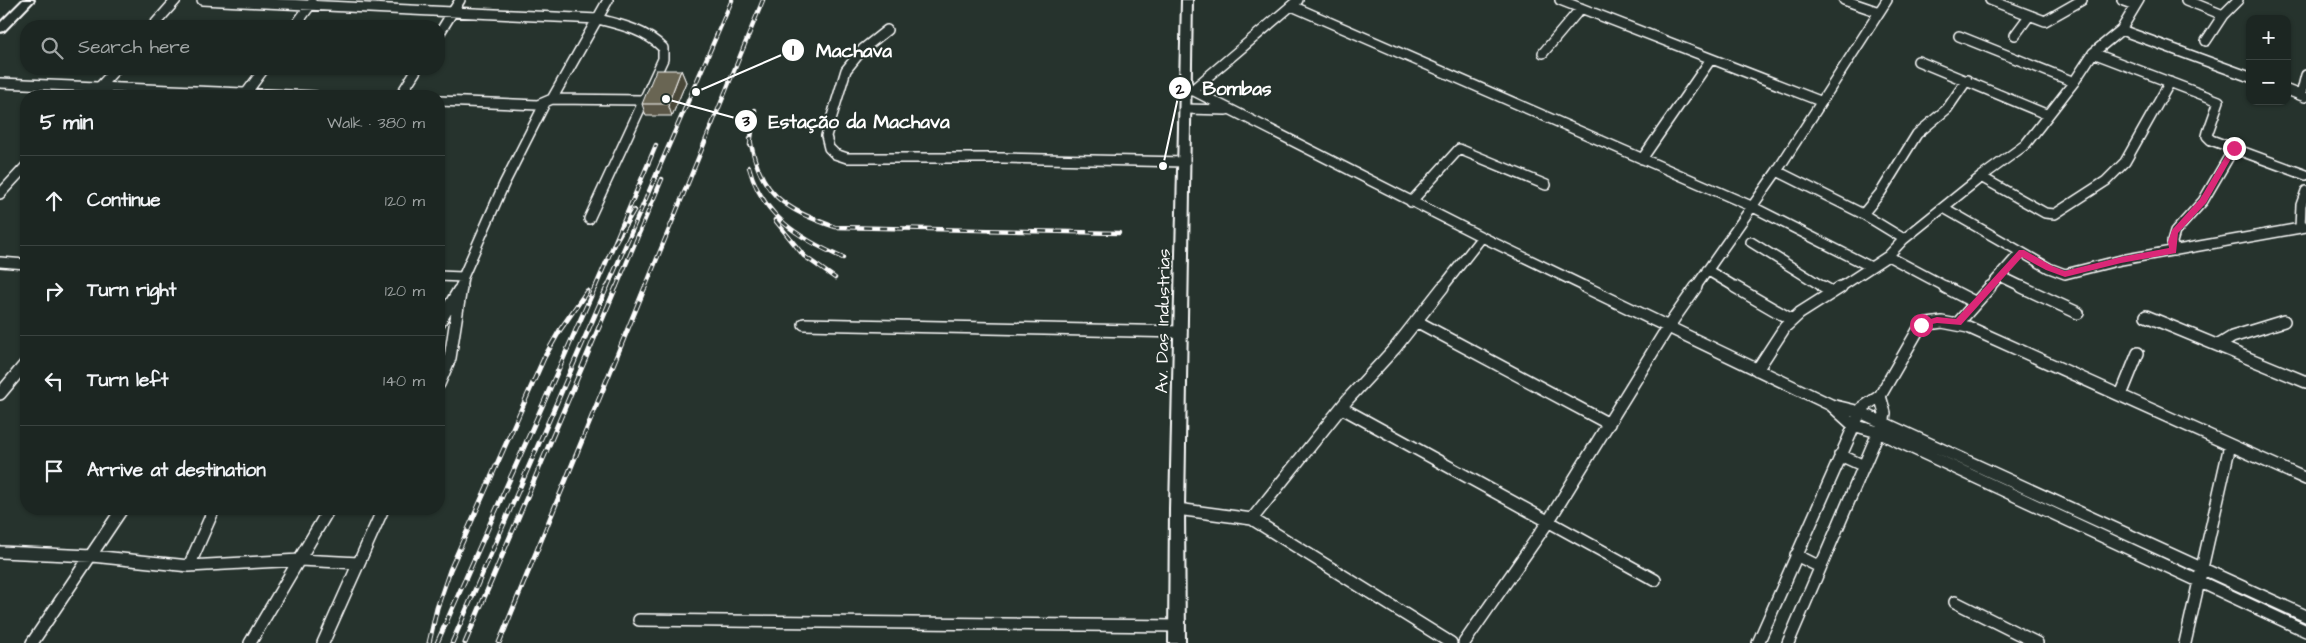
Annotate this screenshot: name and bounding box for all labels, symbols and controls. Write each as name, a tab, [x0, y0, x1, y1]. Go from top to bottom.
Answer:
map controls	[2246, 15, 2291, 105]
button: +	[2246, 15, 2291, 60]
search box	[20, 20, 445, 75]
callout: Machava	[781, 33, 902, 67]
icon: search	[38, 34, 66, 62]
text: Search here	[78, 34, 190, 61]
text: Machava	[816, 38, 892, 65]
text: 1	[792, 40, 794, 61]
button: −	[2246, 60, 2291, 105]
callout: Bombas	[1168, 71, 1281, 105]
text: Bombas	[1203, 76, 1272, 103]
text: 2	[1175, 79, 1185, 100]
callout: Estação da Machava	[734, 104, 960, 138]
text: 5 min	[40, 108, 93, 137]
text: Estação da Machava	[768, 109, 950, 136]
text: 3	[741, 111, 750, 132]
text: Walk · 380 m	[327, 112, 425, 134]
route end	[2223, 137, 2246, 160]
icon: ahead	[40, 187, 68, 215]
text: Continue	[87, 187, 161, 214]
text: 120 m	[385, 190, 425, 212]
street label: Av. Das Industrias	[1149, 248, 1177, 394]
icon: right	[40, 277, 68, 305]
text: Turn right	[87, 277, 176, 304]
text: 120 m	[385, 280, 425, 302]
route start	[1910, 314, 1933, 337]
icon: left	[40, 367, 68, 395]
text: Turn left	[87, 367, 168, 394]
text: 140 m	[383, 370, 425, 392]
icon: arrive	[40, 457, 68, 485]
text: Arrive at destination	[87, 457, 266, 484]

